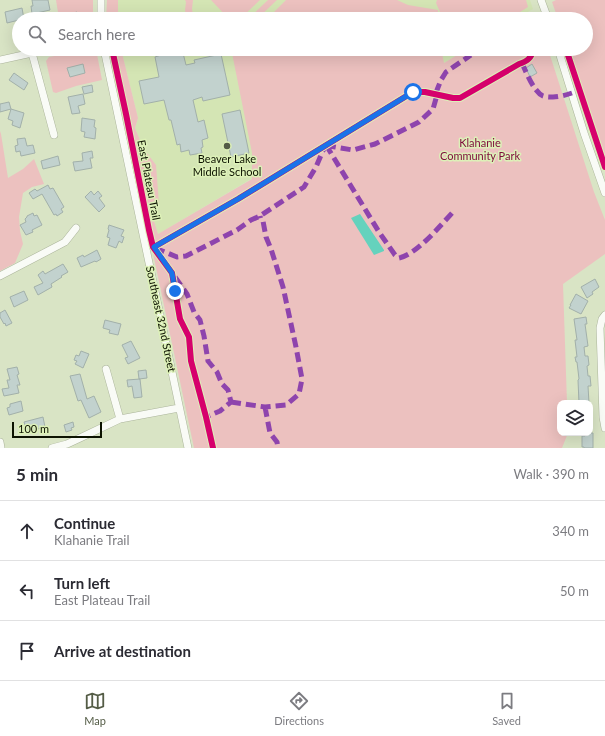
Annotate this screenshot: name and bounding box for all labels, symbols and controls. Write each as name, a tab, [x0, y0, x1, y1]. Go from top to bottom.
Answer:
search box	[12, 12, 593, 56]
icon: search	[26, 23, 48, 45]
text: Search here	[58, 25, 135, 43]
route start	[404, 83, 422, 101]
park label: Klahanie Community Park	[440, 136, 520, 162]
street label: East Plateau Trail	[135, 139, 164, 221]
marker: Beaver Lake Middle School	[222, 141, 232, 151]
place label: Beaver Lake Middle School	[193, 152, 261, 178]
street label: Southeast 32nd Street	[144, 265, 179, 373]
route end	[166, 282, 184, 300]
map controls	[557, 400, 593, 436]
button: layers	[557, 400, 593, 436]
scale bar	[12, 420, 102, 439]
text: 100 m	[18, 422, 49, 435]
text: 5 min	[16, 464, 58, 485]
text: Walk · 390 m	[513, 466, 589, 482]
text: Continue	[54, 514, 115, 532]
icon: ahead	[16, 520, 38, 542]
text: 340 m	[552, 523, 589, 539]
text: Klahanie Trail	[54, 532, 130, 548]
text: Turn left	[54, 574, 110, 592]
icon: left	[16, 580, 38, 602]
text: 50 m	[560, 583, 589, 599]
text: East Plateau Trail	[54, 592, 150, 608]
icon: arrive	[16, 640, 38, 662]
text: Arrive at destination	[54, 642, 191, 660]
tab: Map	[84, 690, 106, 727]
tab: Directions	[274, 690, 324, 727]
tab: Saved	[492, 690, 521, 727]

